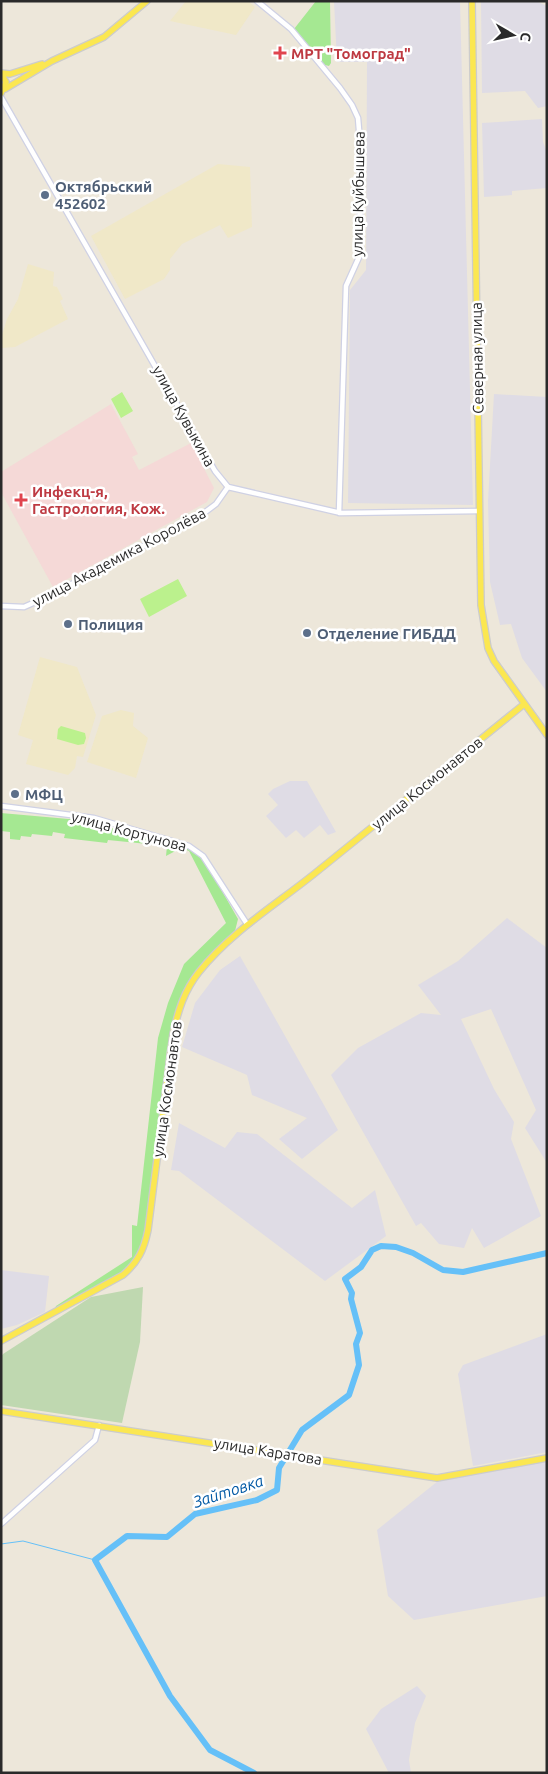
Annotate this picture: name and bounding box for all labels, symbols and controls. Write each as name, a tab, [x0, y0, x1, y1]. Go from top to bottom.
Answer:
north arrow	[488, 10, 538, 60]
text: С	[517, 31, 534, 43]
place label: МРТ "Томоград"	[291, 45, 411, 62]
marker: МРТ "Томоград"	[273, 46, 287, 60]
street label: улица Куйбышева	[348, 131, 368, 257]
place label: Октябрьский 452602	[55, 178, 152, 212]
marker: Октябрьский 452602	[39, 189, 51, 201]
street label: Северная улица	[468, 302, 486, 414]
street label: улица Кувыкина	[149, 363, 219, 469]
place label: Инфекц-я, Гастрология, Кож.	[32, 483, 165, 517]
marker: Инфекц-я, Гастрология, Кож.	[14, 493, 28, 507]
street label: улица Академика Королёва	[29, 504, 209, 610]
place label: Полиция	[78, 616, 143, 633]
marker: Полиция	[62, 618, 74, 630]
place label: Отделение ГИБДД	[317, 625, 456, 642]
marker: Отделение ГИБДД	[301, 627, 313, 639]
street label: улица Космонавтов	[368, 733, 486, 833]
place label: МФЦ	[25, 786, 63, 803]
marker: МФЦ	[9, 788, 21, 800]
street label: улица Кортунова	[69, 807, 189, 855]
street label: улица Космонавтов	[149, 1020, 185, 1158]
street label: улица Каратова	[213, 1434, 323, 1468]
water label: Зайтовка	[190, 1471, 266, 1511]

